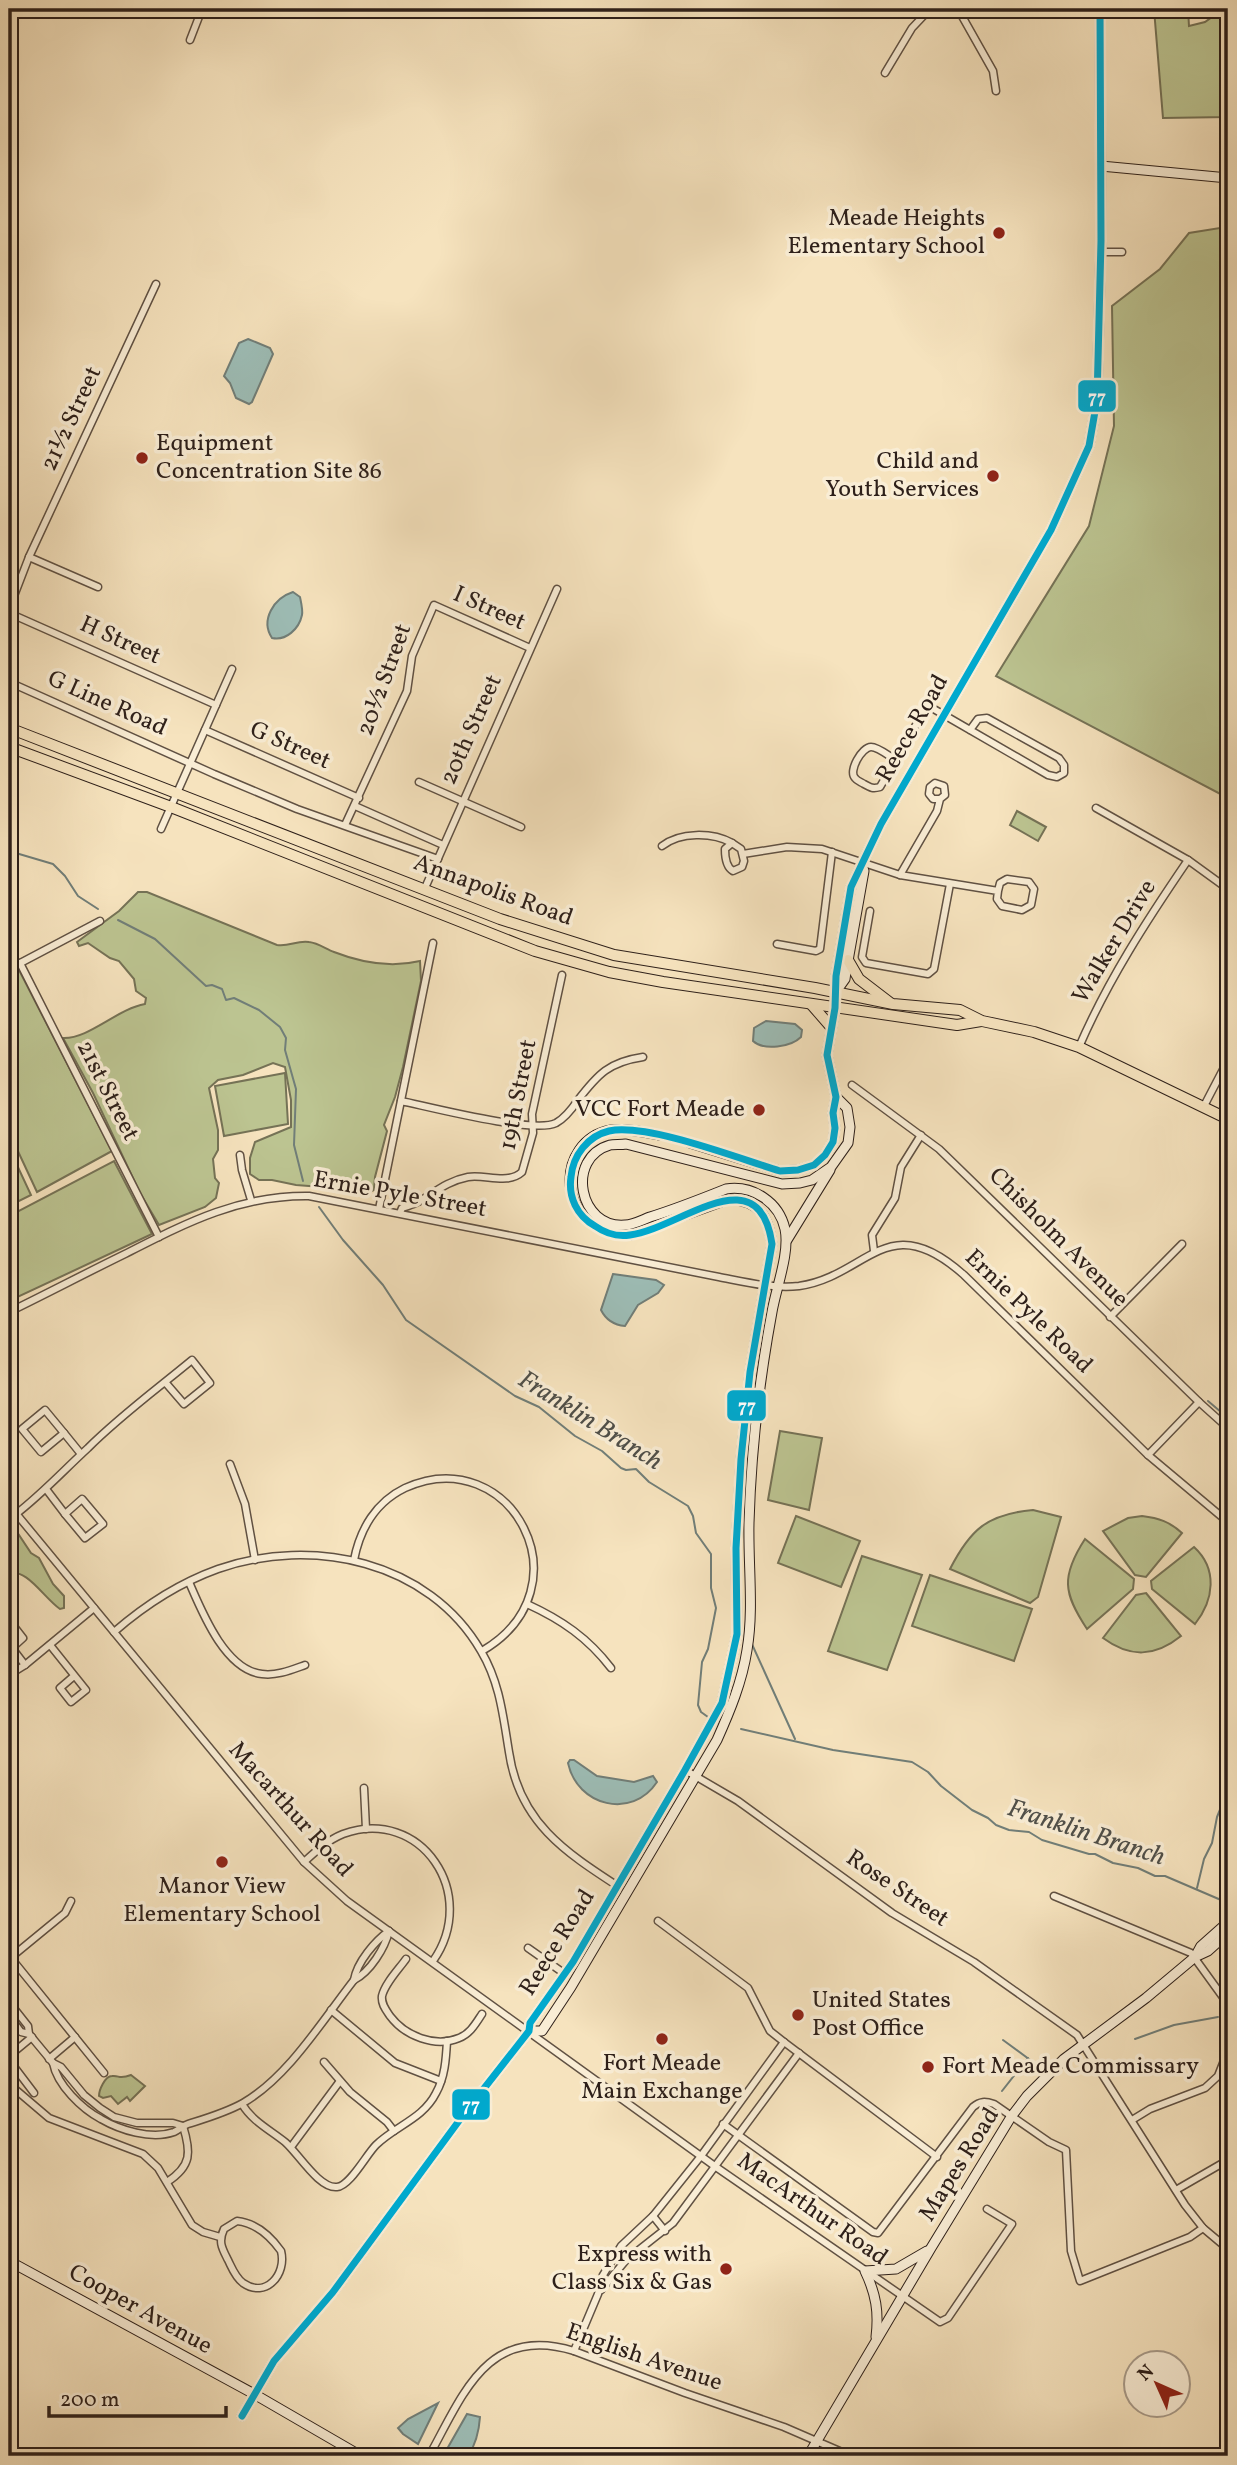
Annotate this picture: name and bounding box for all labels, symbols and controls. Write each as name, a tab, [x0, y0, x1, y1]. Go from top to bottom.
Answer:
place label: Meade Heights Elementary School	[787, 202, 985, 264]
marker: Meade Heights Elementary School	[991, 225, 1007, 241]
street label: 21½ Street	[33, 361, 111, 477]
line badge: 77	[1077, 379, 1117, 413]
text: 77	[1088, 385, 1106, 411]
place label: Equipment Concentration Site 86	[156, 427, 382, 489]
place label: Child and Youth Services	[825, 445, 979, 507]
marker: Equipment Concentration Site 86	[134, 450, 150, 466]
marker: Child and Youth Services	[985, 468, 1001, 484]
street label: I Street	[447, 578, 531, 640]
street label: H Street	[74, 608, 166, 674]
street label: 20½ Street	[349, 619, 421, 741]
street label: G Line Road	[42, 662, 172, 746]
street label: 20th Street	[433, 669, 511, 791]
street label: Reece Road	[868, 669, 958, 789]
street label: G Street	[244, 713, 336, 779]
street label: Annapolis Road	[409, 846, 577, 936]
street label: Walker Drive	[1065, 874, 1165, 1010]
street label: 21st Street	[67, 1035, 147, 1147]
street label: 19th Street	[492, 1037, 546, 1153]
place label: VCC Fort Meade	[575, 1093, 745, 1127]
marker: VCC Fort Meade	[751, 1102, 767, 1118]
street label: Chisholm Avenue	[980, 1160, 1136, 1316]
street label: Ernie Pyle Street	[311, 1163, 489, 1227]
street label: Ernie Pyle Road	[956, 1242, 1100, 1382]
water label: Franklin Branch	[511, 1362, 669, 1480]
line badge: 77	[726, 1389, 767, 1422]
text: 77	[738, 1394, 756, 1420]
street label: Macarthur Road	[220, 1735, 360, 1885]
water label: Franklin Branch	[1003, 1791, 1170, 1875]
street label: Rose Street	[839, 1842, 955, 1936]
marker: Manor View Elementary School	[214, 1854, 230, 1870]
place label: Manor View Elementary School	[123, 1870, 321, 1932]
street label: Reece Road	[512, 1883, 604, 2003]
place label: United States Post Office	[812, 1984, 951, 2046]
marker: United States Post Office	[790, 2007, 806, 2023]
marker: Fort Meade Main Exchange	[654, 2031, 670, 2047]
place label: Fort Meade Main Exchange	[581, 2047, 743, 2109]
place label: Fort Meade Commissary	[942, 2050, 1199, 2084]
marker: Fort Meade Commissary	[920, 2059, 936, 2075]
line badge: 77	[451, 2088, 491, 2121]
text: 77	[462, 2093, 480, 2119]
street label: Mapes Road	[911, 2101, 1009, 2229]
street label: MacArthur Road	[730, 2145, 894, 2275]
place label: Express with Class Six & Gas	[552, 2238, 712, 2300]
street label: Cooper Avenue	[62, 2256, 218, 2364]
marker: Express with Class Six & Gas	[718, 2261, 734, 2277]
street label: English Avenue	[561, 2315, 727, 2401]
north arrow	[1122, 2350, 1192, 2420]
text: N	[1132, 2359, 1161, 2387]
scale bar	[49, 2374, 226, 2418]
text: 200 m	[60, 2386, 120, 2415]

